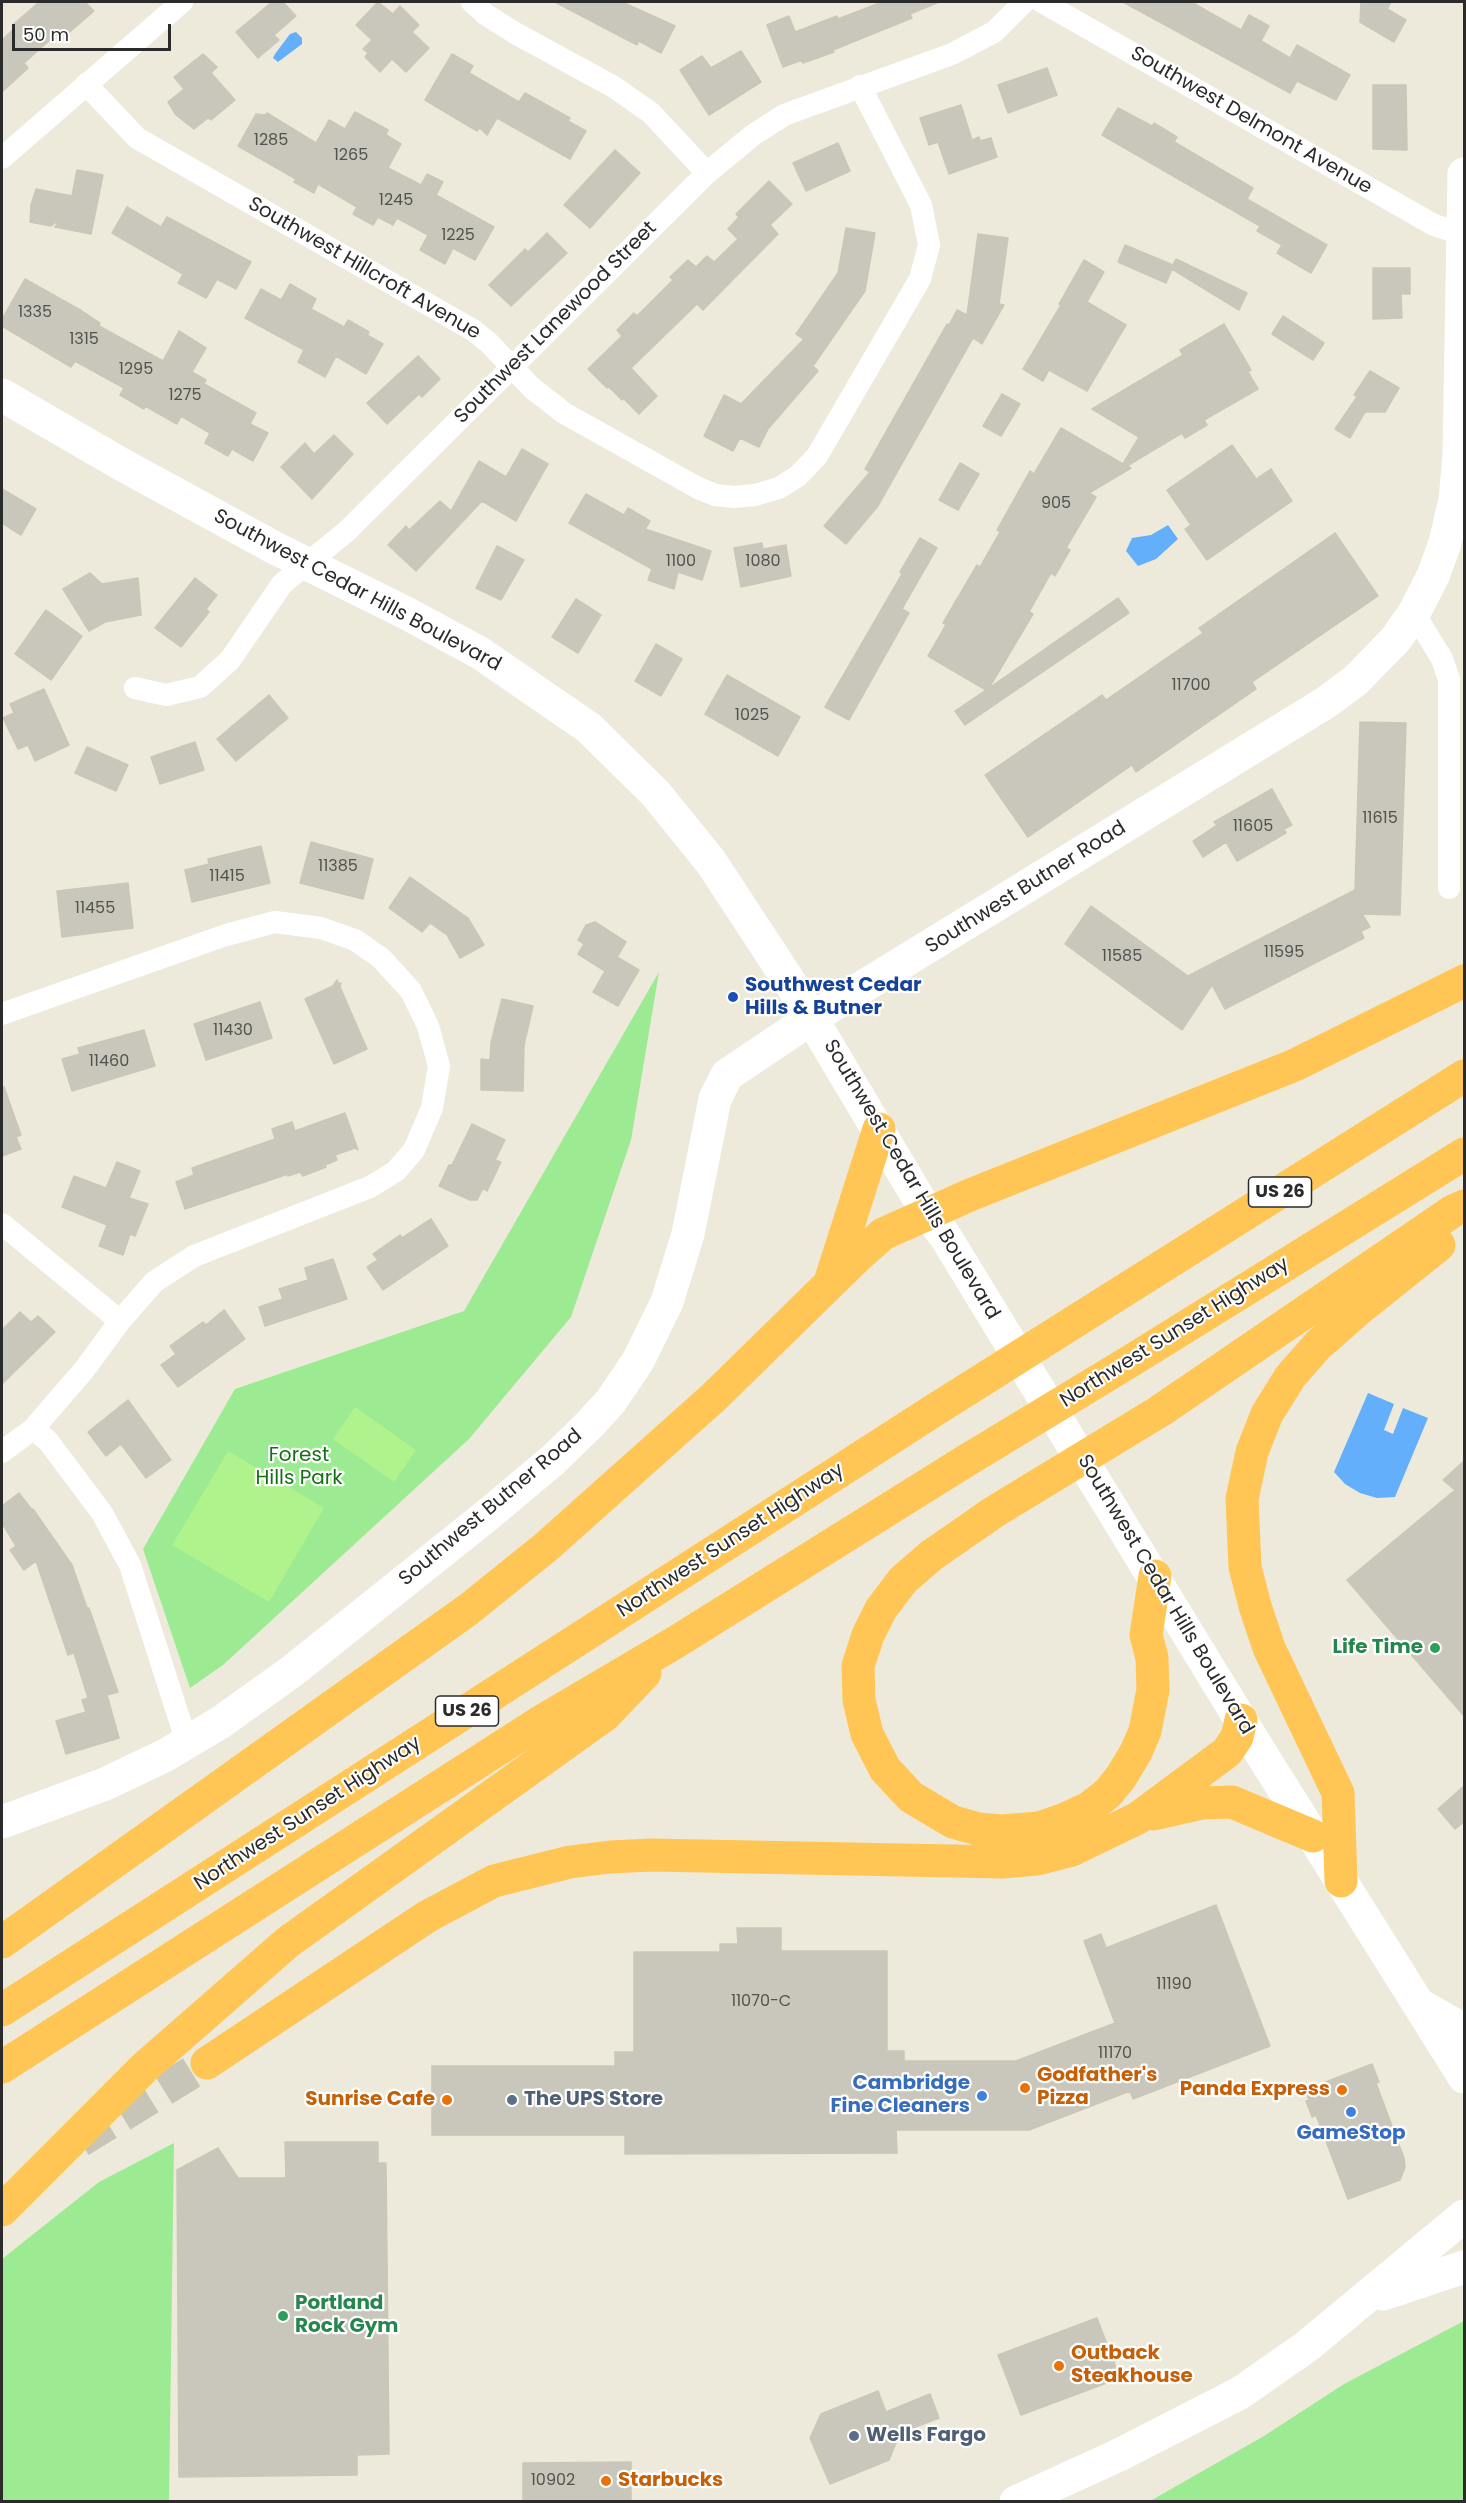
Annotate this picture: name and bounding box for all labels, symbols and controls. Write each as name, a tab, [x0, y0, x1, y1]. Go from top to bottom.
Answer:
scale bar	[15, 12, 174, 50]
text: 50 m	[23, 22, 69, 47]
street label: Southwest Delmont Avenue	[1126, 42, 1376, 200]
house number: 1285	[254, 131, 288, 151]
house number: 1265	[334, 146, 368, 166]
house number: 1245	[379, 191, 413, 211]
street label: Southwest Hillcroft Avenue	[243, 192, 485, 346]
street label: Southwest Lanewood Street	[450, 217, 662, 429]
house number: 1225	[441, 226, 475, 246]
house number: 1335	[18, 303, 52, 323]
house number: 1315	[69, 330, 99, 350]
house number: 1295	[119, 360, 153, 380]
house number: 1275	[168, 386, 202, 406]
house number: 905	[1041, 494, 1071, 514]
street label: Southwest Cedar Hills Boulevard	[209, 505, 505, 677]
house number: 1100	[666, 552, 696, 572]
house number: 1080	[745, 552, 781, 572]
house number: 11700	[1171, 676, 1211, 696]
house number: 1025	[735, 706, 769, 726]
house number: 11615	[1362, 809, 1398, 829]
street label: Southwest Butner Road	[921, 816, 1131, 960]
house number: 11605	[1233, 817, 1273, 837]
house number: 11385	[318, 857, 358, 877]
house number: 11415	[209, 867, 245, 887]
house number: 11455	[75, 899, 115, 919]
house number: 11595	[1264, 943, 1304, 963]
house number: 11585	[1102, 947, 1142, 967]
place label: Southwest Cedar Hills & Butner	[745, 974, 922, 1021]
marker: Southwest Cedar Hills & Butner	[726, 990, 740, 1004]
house number: 11430	[213, 1021, 253, 1041]
street label: Southwest Cedar Hills Boulevard	[818, 1036, 1004, 1324]
house number: 11460	[89, 1052, 129, 1072]
road number: US 26	[1248, 1177, 1312, 1207]
street label: Northwest Sunset Highway	[1056, 1253, 1294, 1413]
street label: Southwest Butner Road	[395, 1424, 587, 1592]
park label: Forest Hills Park	[255, 1444, 343, 1491]
street label: Southwest Cedar Hills Boulevard	[1072, 1451, 1258, 1739]
street label: Northwest Sunset Highway	[613, 1459, 849, 1623]
place label: Life Time	[1333, 1636, 1423, 1660]
marker: Life Time	[1428, 1641, 1442, 1655]
road number: US 26	[436, 1696, 498, 1726]
street label: Northwest Sunset Highway	[190, 1732, 426, 1896]
house number: 11190	[1156, 1975, 1192, 1995]
house number: 11070-C	[731, 1992, 791, 2012]
house number: 11170	[1098, 2044, 1132, 2064]
place label: Godfather's Pizza	[1037, 2064, 1157, 2111]
place label: Cambridge Fine Cleaners	[831, 2072, 970, 2119]
place label: Panda Express	[1180, 2078, 1330, 2102]
marker: Godfather's Pizza	[1018, 2081, 1032, 2095]
marker: Panda Express	[1335, 2083, 1349, 2097]
place label: Sunrise Cafe	[305, 2088, 435, 2112]
place label: The UPS Store	[524, 2088, 663, 2112]
marker: Cambridge Fine Cleaners	[975, 2089, 989, 2103]
marker: Sunrise Cafe	[440, 2093, 454, 2107]
marker: The UPS Store	[505, 2093, 519, 2107]
marker: GameStop	[1344, 2105, 1358, 2119]
place label: GameStop	[1296, 2122, 1406, 2146]
place label: Portland Rock Gym	[295, 2292, 399, 2339]
marker: Portland Rock Gym	[276, 2309, 290, 2323]
place label: Outback Steakhouse	[1071, 2342, 1193, 2389]
marker: Outback Steakhouse	[1052, 2359, 1066, 2373]
place label: Wells Fargo	[866, 2424, 986, 2448]
marker: Wells Fargo	[847, 2429, 861, 2443]
place label: Starbucks	[618, 2469, 723, 2493]
house number: 10902	[531, 2471, 575, 2491]
marker: Starbucks	[599, 2474, 613, 2488]

